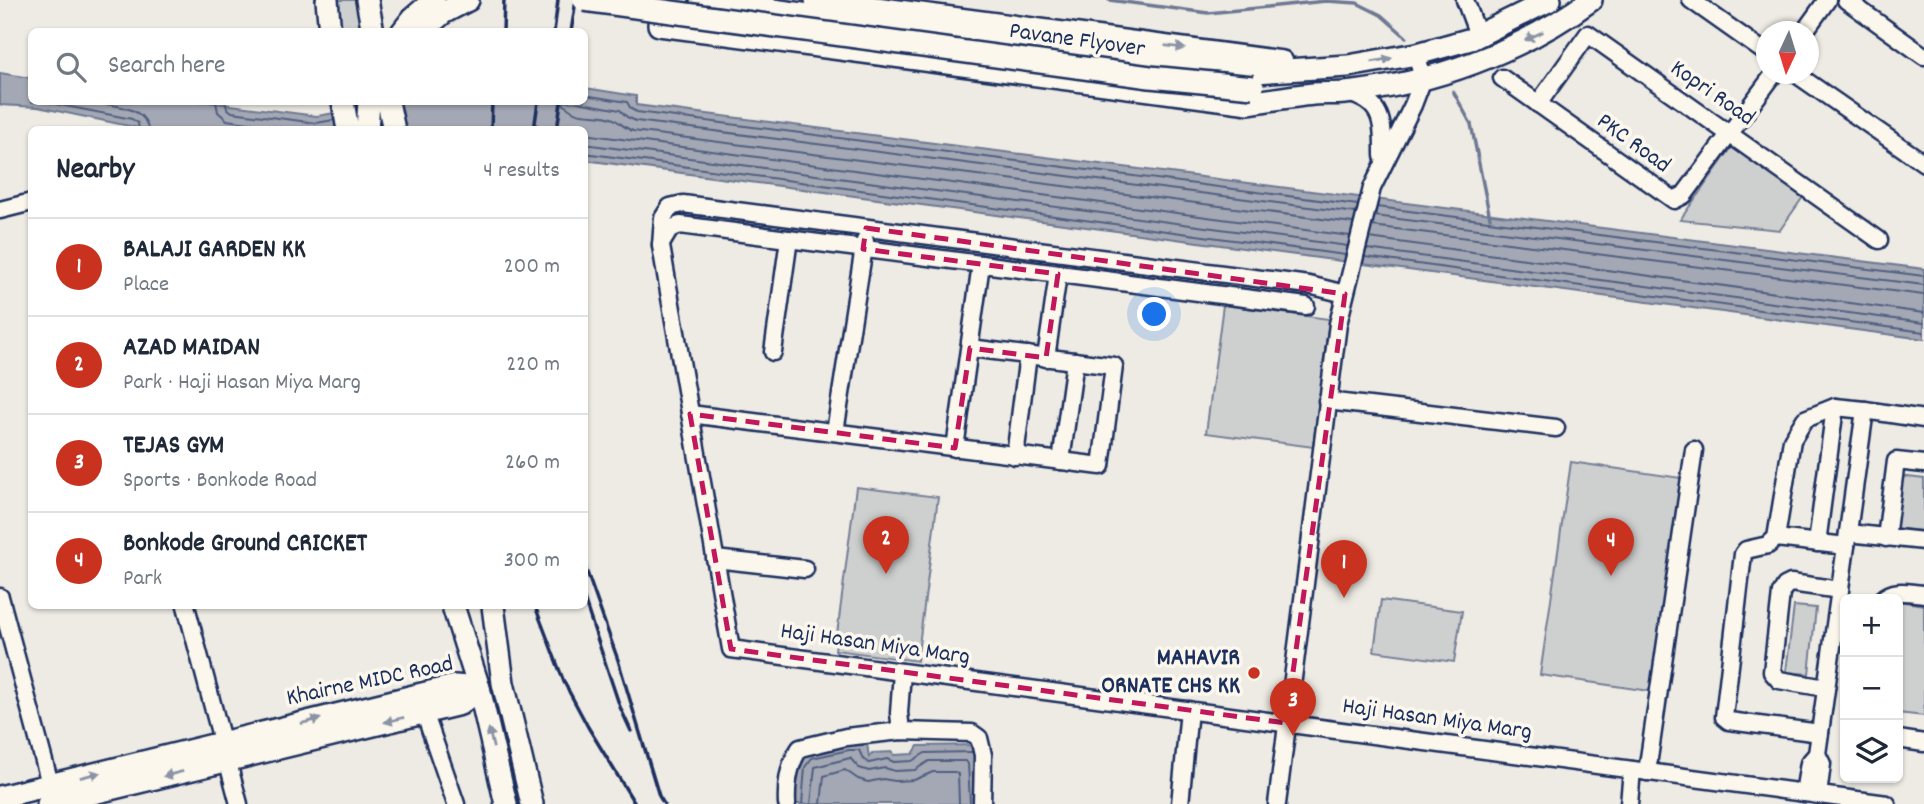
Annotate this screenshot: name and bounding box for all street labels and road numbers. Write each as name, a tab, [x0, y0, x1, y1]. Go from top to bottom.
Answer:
street label: Pavane Flyover	[1007, 15, 1147, 67]
street label: Kopri Road	[1663, 52, 1761, 136]
street label: PKC Road	[1589, 105, 1677, 183]
street label: Haji Hasan Miya Marg	[778, 615, 972, 675]
street label: Khairne MIDC Road	[283, 648, 457, 716]
street label: Haji Hasan Miya Marg	[1340, 690, 1534, 750]

